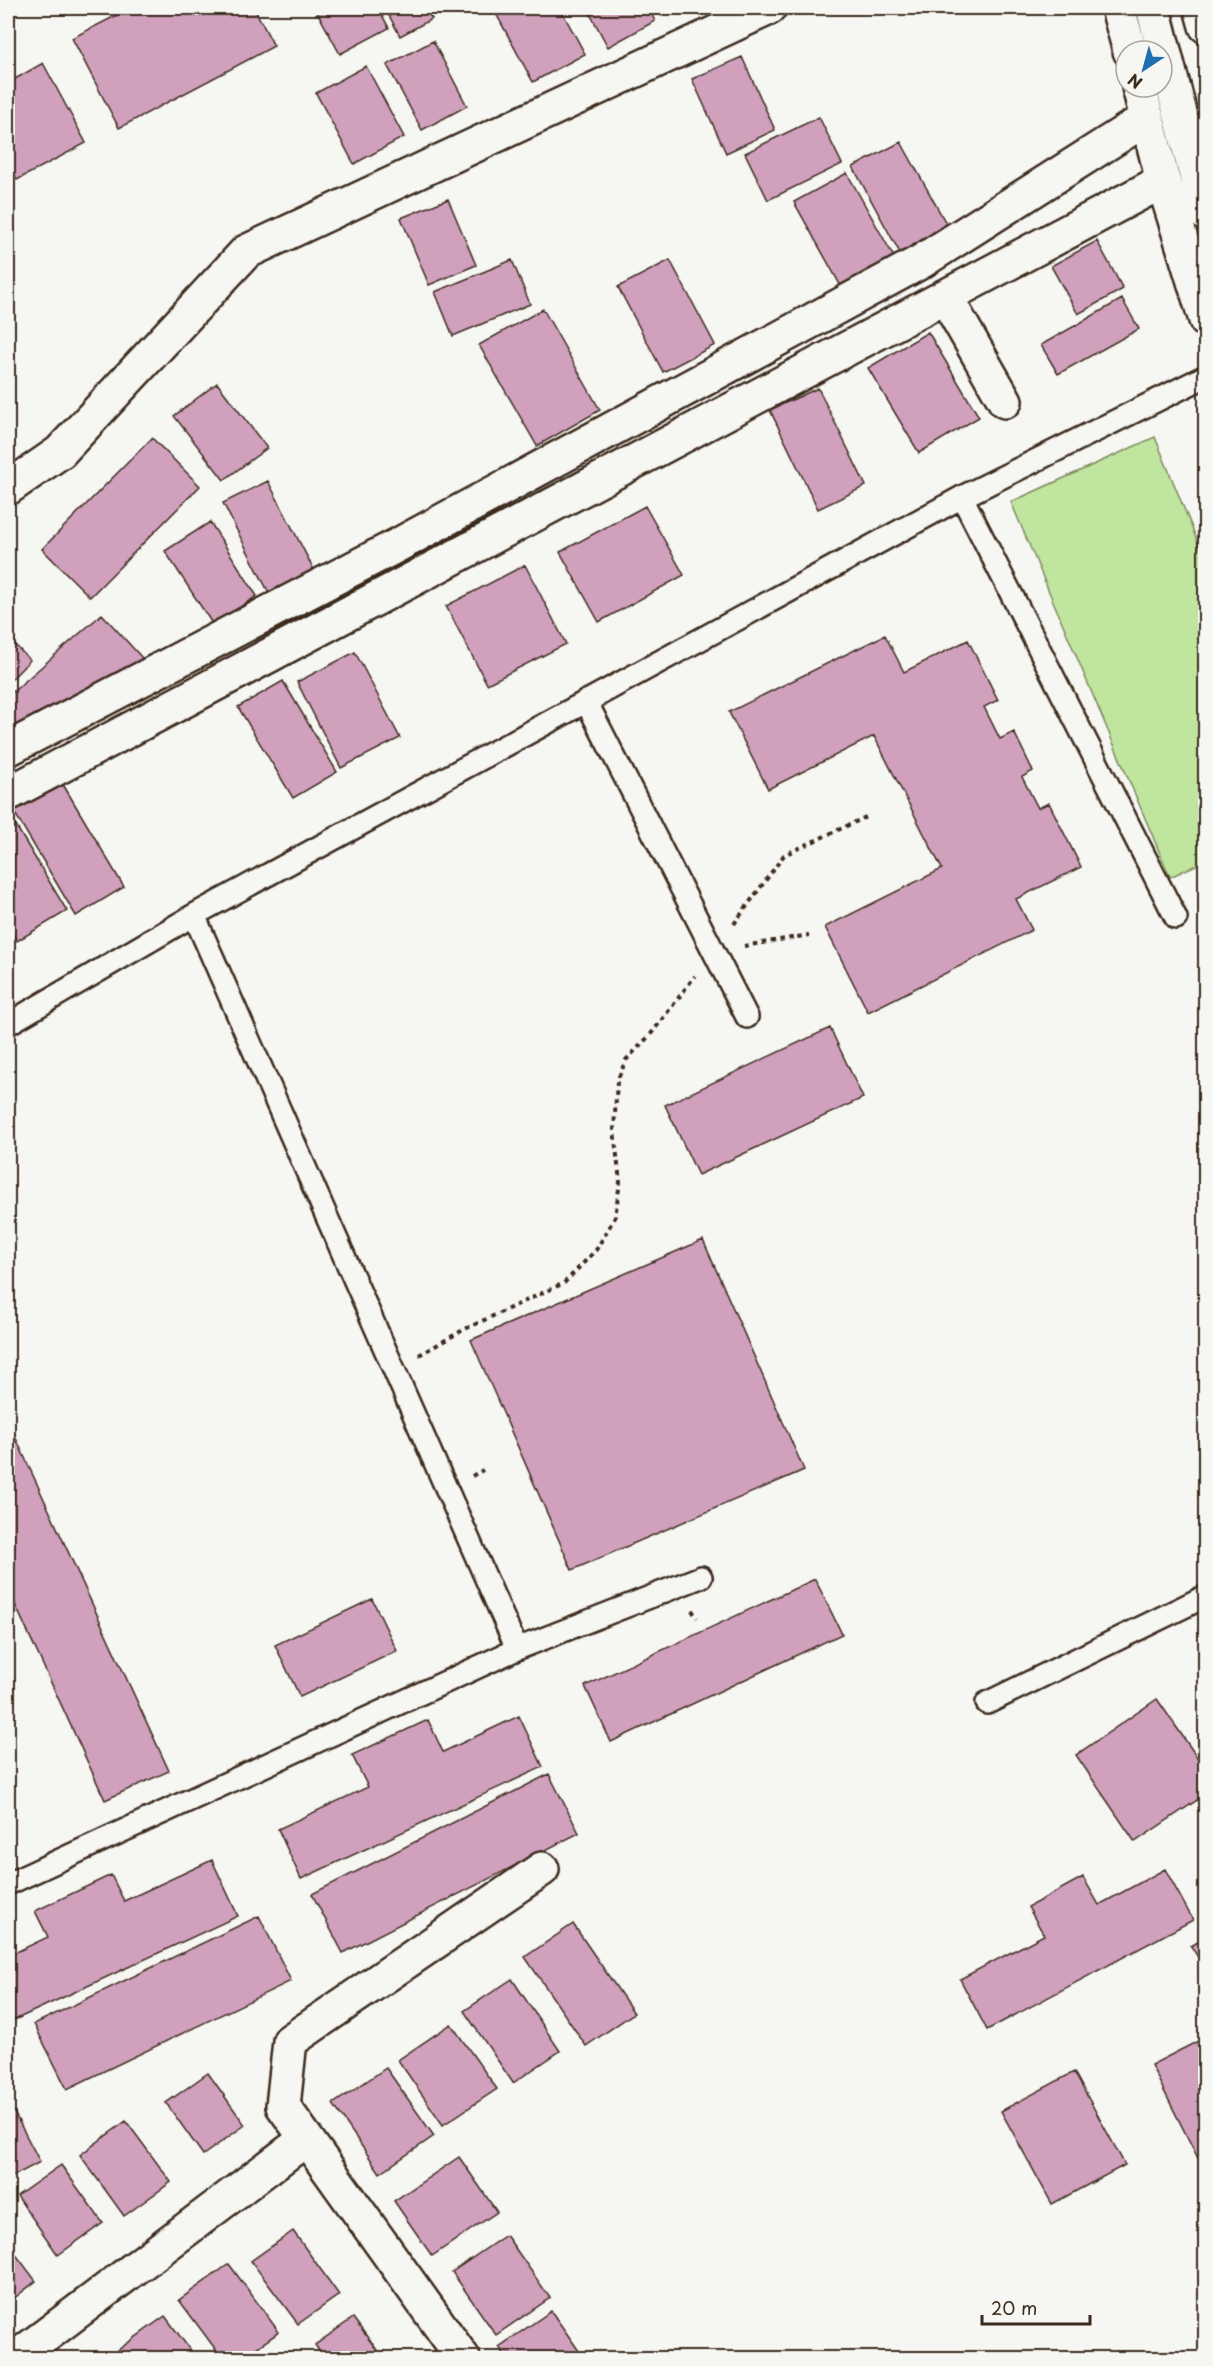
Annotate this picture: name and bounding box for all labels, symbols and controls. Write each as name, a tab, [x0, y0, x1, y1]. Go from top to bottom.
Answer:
north arrow	[1114, 39, 1174, 99]
text: N	[1122, 69, 1147, 95]
scale bar	[982, 2288, 1090, 2326]
text: 20 m	[991, 2294, 1037, 2321]

